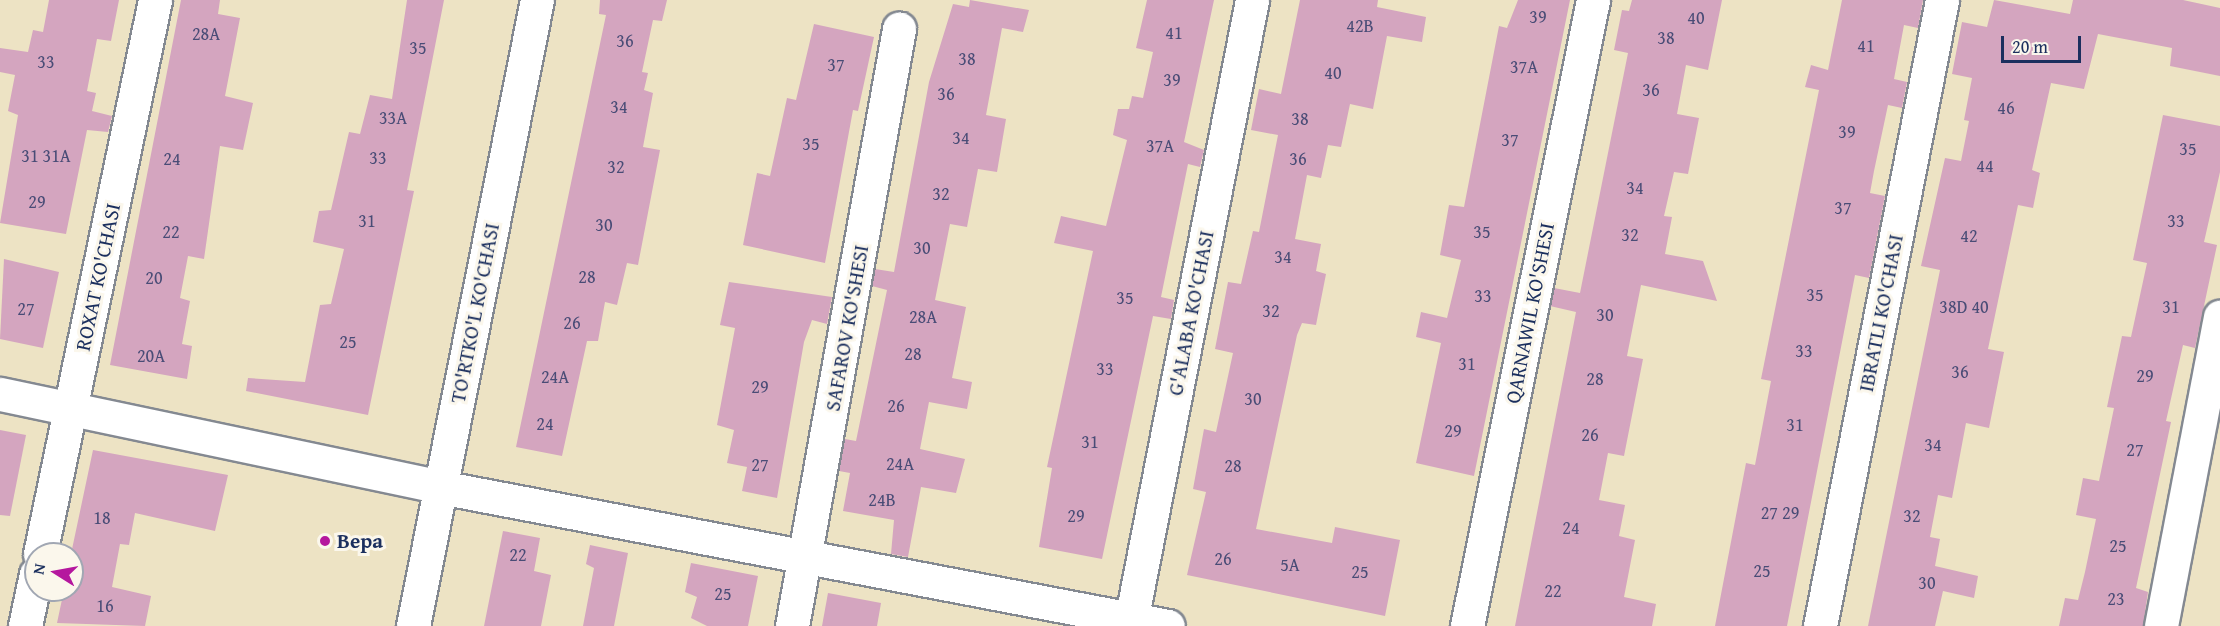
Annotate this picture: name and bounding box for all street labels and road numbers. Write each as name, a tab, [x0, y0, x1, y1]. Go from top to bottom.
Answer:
street label: ROXAT KO'CHASI	[70, 201, 126, 353]
street label: TO'RTKO'L KO'CHASI	[445, 221, 505, 405]
street label: QARNAWIL KO'SHESI	[1500, 221, 1560, 405]
street label: G'ALABA KO'CHASI	[1163, 228, 1219, 398]
street label: IBRATLI KO'CHASI	[1853, 232, 1909, 394]
street label: SAFAROV KO'SHESI	[820, 243, 874, 413]

